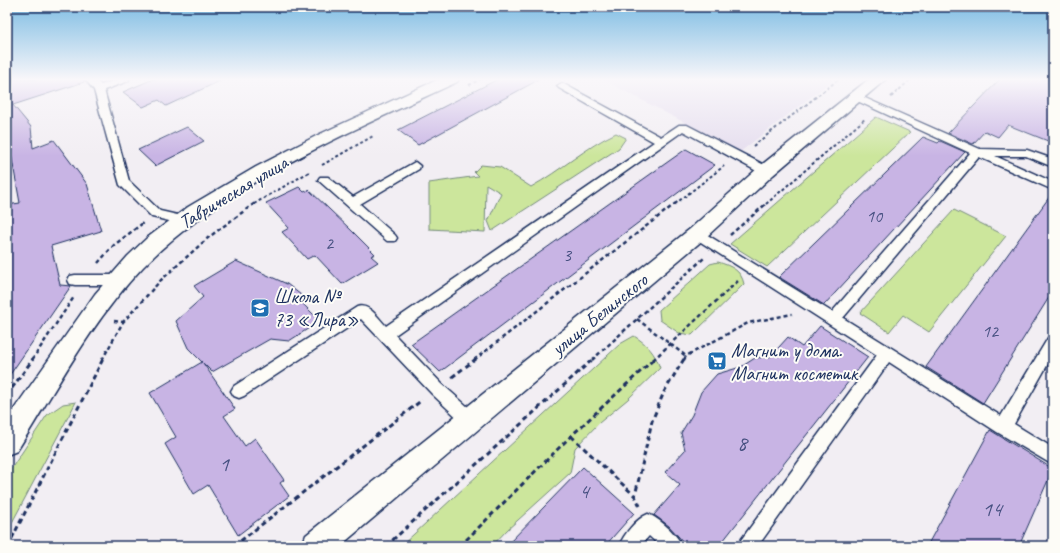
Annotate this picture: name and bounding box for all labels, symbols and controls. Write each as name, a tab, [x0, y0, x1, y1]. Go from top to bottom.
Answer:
street label: Таврическая улица	[174, 149, 294, 235]
house number: 10	[866, 205, 884, 227]
house number: 2	[325, 232, 335, 254]
house number: 3	[563, 244, 573, 266]
street label: улица Белинского	[545, 267, 653, 362]
place label: Школа № 73 «Лира»	[274, 284, 359, 332]
school or university icon: Школа № 73 «Лира»	[249, 297, 271, 319]
house number: 12	[982, 320, 1000, 342]
place label: Магнит у дома. Магнит косметик	[731, 338, 859, 386]
supermarket icon: Магнит у дома. Магнит косметик	[706, 350, 728, 372]
house number: 8	[737, 429, 749, 457]
house number: 1	[219, 450, 230, 478]
house number: 4	[579, 477, 591, 505]
house number: 14	[982, 495, 1004, 523]

